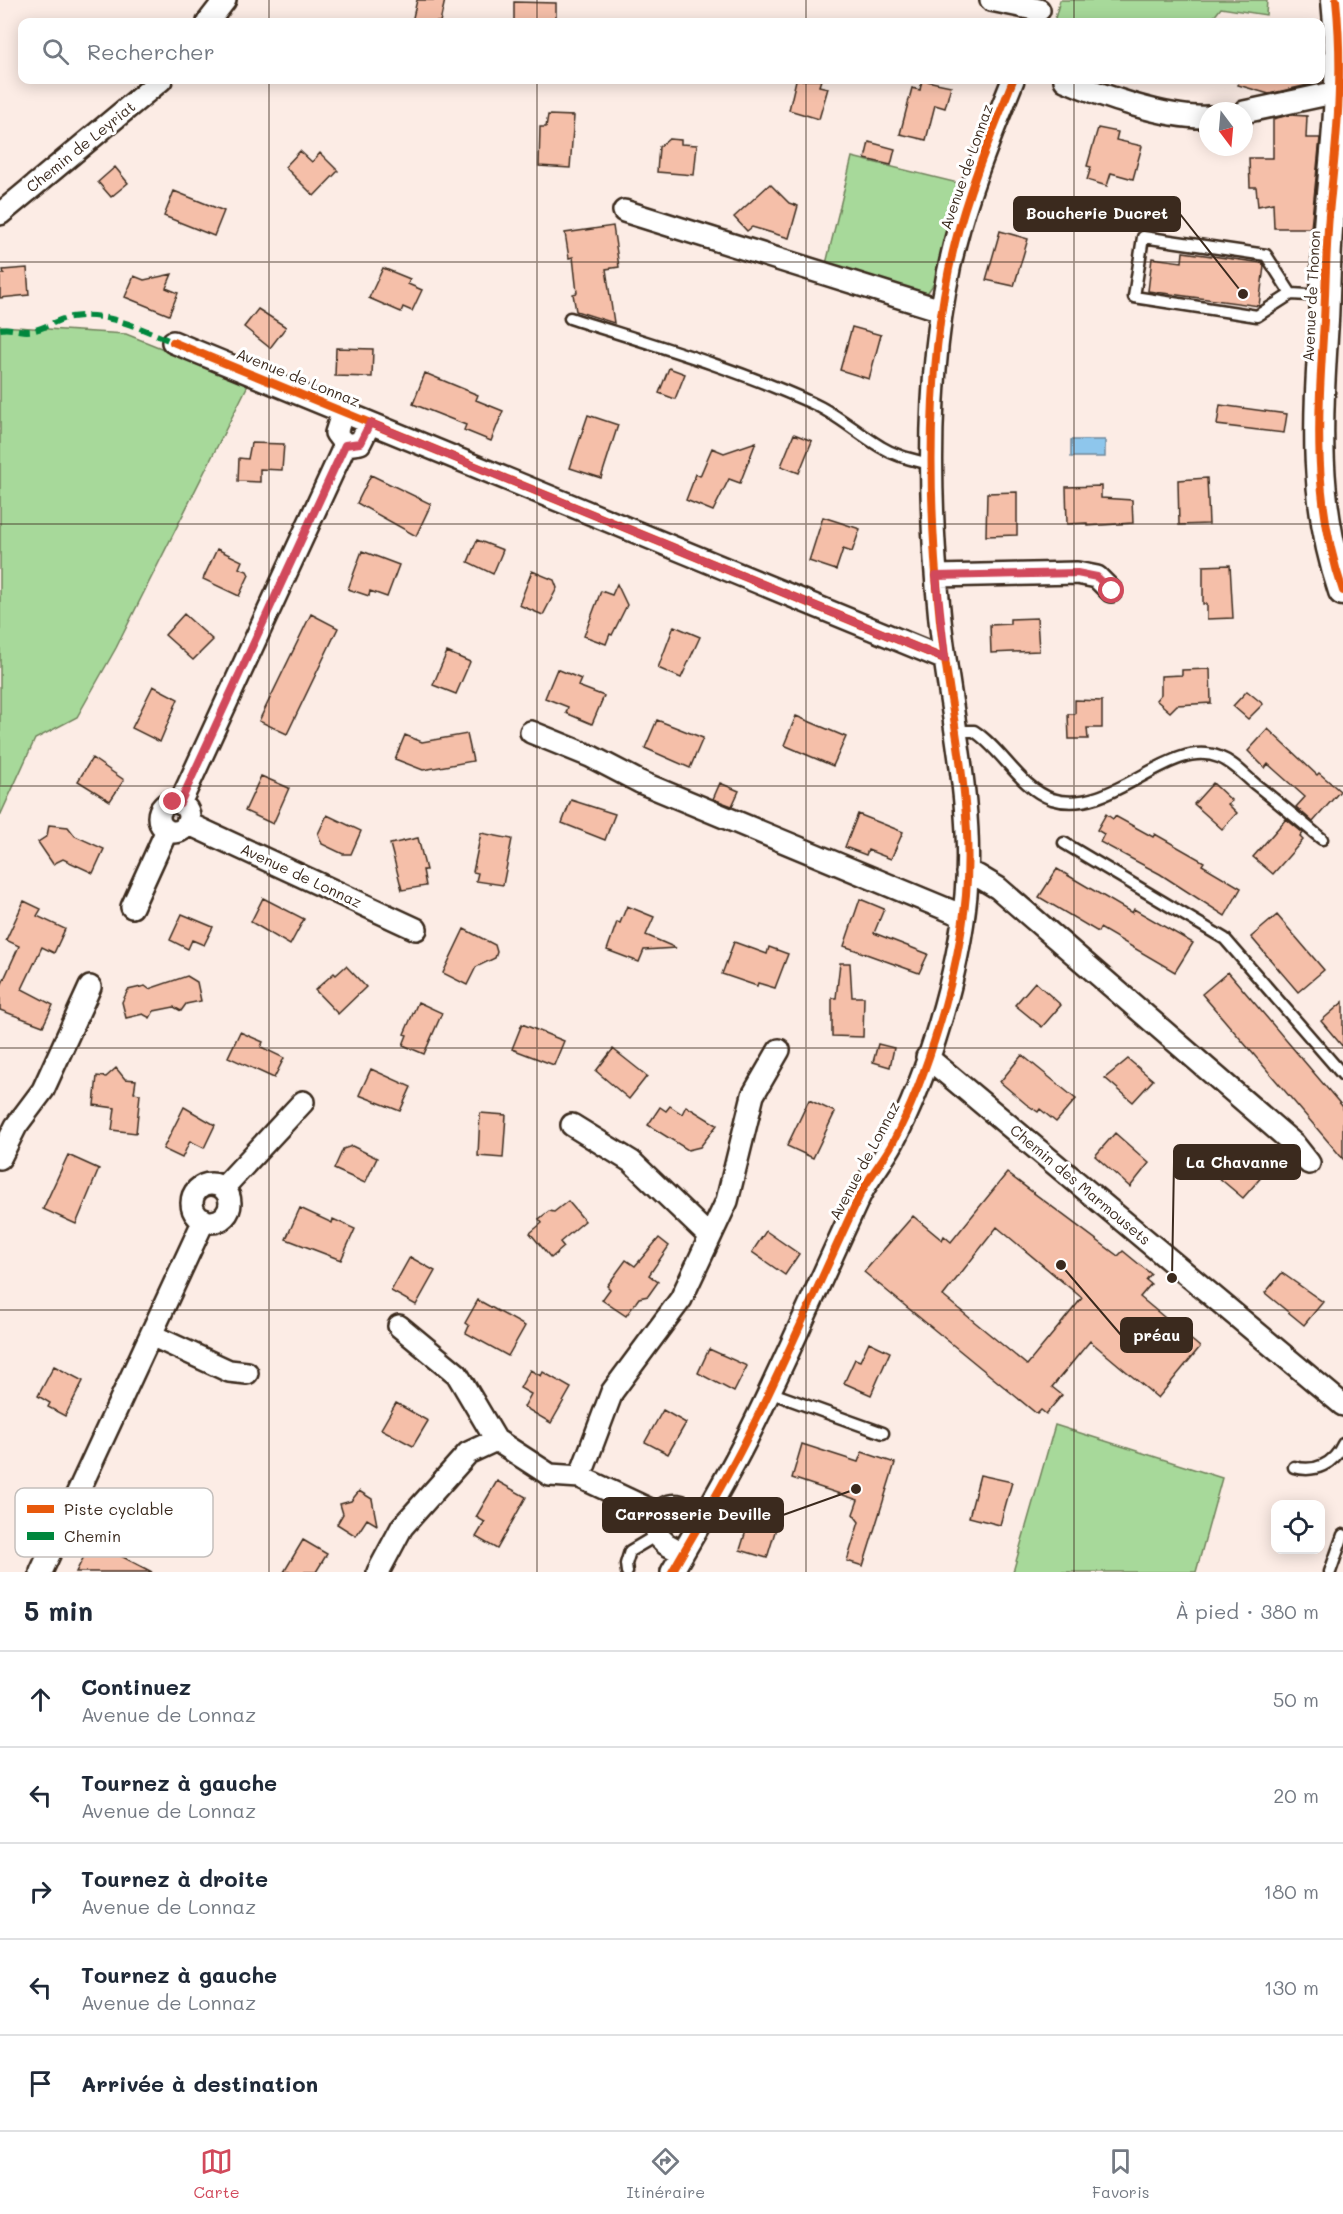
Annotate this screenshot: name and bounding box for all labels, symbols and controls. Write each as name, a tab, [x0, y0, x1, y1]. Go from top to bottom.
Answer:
search box	[18, 18, 1325, 84]
icon: search	[39, 35, 72, 68]
text: Rechercher	[87, 37, 215, 66]
street label: Chemin de Leyriat	[22, 96, 139, 196]
street label: Avenue de Lonnaz	[935, 101, 997, 232]
north arrow	[1199, 102, 1253, 156]
callout: Boucherie Ducret	[1014, 197, 1180, 231]
text: Boucherie Ducret	[1026, 202, 1168, 223]
street label: Avenue de Thonon	[1298, 230, 1324, 362]
street label: Avenue de Lonnaz	[234, 343, 363, 411]
route start	[1098, 577, 1124, 603]
route end	[159, 788, 185, 814]
street label: Avenue de Lonnaz	[238, 838, 365, 912]
street label: Avenue de Lonnaz	[824, 1098, 904, 1223]
street label: Chemin des Marmousets	[1006, 1120, 1155, 1249]
callout: La Chavanne	[1174, 1145, 1300, 1179]
text: La Chavanne	[1186, 1151, 1288, 1172]
callout: préau	[1121, 1318, 1192, 1352]
text: préau	[1134, 1324, 1180, 1345]
legend	[15, 1488, 213, 1557]
text: Piste cyclable	[64, 1498, 174, 1519]
callout: Carrosserie Deville	[603, 1498, 783, 1532]
map controls	[1271, 1500, 1325, 1554]
button: locate	[1271, 1500, 1325, 1554]
text: Carrosserie Deville	[615, 1503, 771, 1524]
text: Chemin	[64, 1525, 121, 1546]
text: 5 min	[24, 1594, 93, 1628]
text: À pied · 380 m	[1175, 1598, 1319, 1624]
text: Continuez	[81, 1672, 191, 1701]
icon: ahead	[24, 1683, 57, 1716]
text: 50 m	[1273, 1686, 1319, 1712]
text: Avenue de Lonnaz	[81, 1701, 256, 1727]
text: Tournez à gauche	[81, 1768, 277, 1797]
icon: left	[24, 1779, 57, 1812]
text: 20 m	[1273, 1782, 1319, 1808]
text: Avenue de Lonnaz	[81, 1797, 256, 1823]
text: Tournez à droite	[81, 1864, 268, 1893]
icon: right	[24, 1875, 57, 1908]
text: 180 m	[1263, 1878, 1319, 1904]
text: Avenue de Lonnaz	[81, 1893, 256, 1919]
text: Tournez à gauche	[81, 1960, 277, 1989]
icon: left	[24, 1971, 57, 2004]
text: 130 m	[1264, 1974, 1319, 2000]
text: Avenue de Lonnaz	[81, 1989, 256, 2015]
icon: arrive	[24, 2067, 57, 2100]
text: Arrivée à destination	[81, 2069, 318, 2098]
tab: Carte	[193, 2145, 240, 2202]
tab: Itinéraire	[627, 2145, 705, 2202]
tab: Favoris	[1092, 2145, 1150, 2202]

